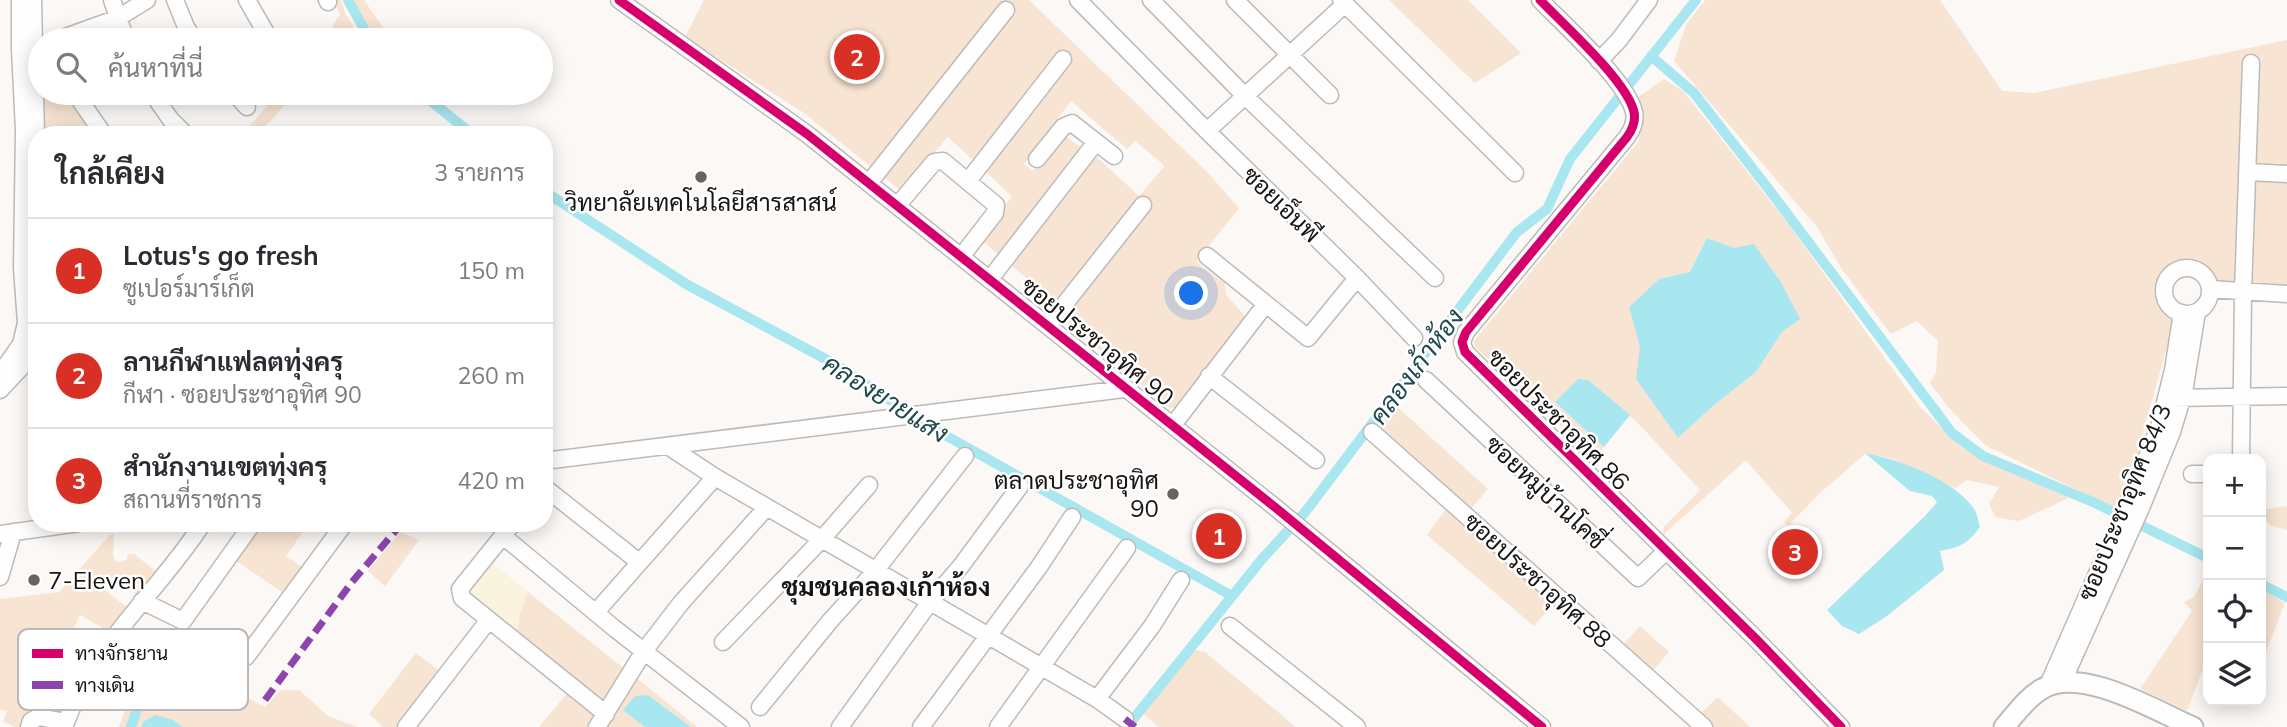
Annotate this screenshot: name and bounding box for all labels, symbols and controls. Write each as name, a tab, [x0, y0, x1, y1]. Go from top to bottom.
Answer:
search box	[28, 28, 553, 105]
pin: 2	[834, 31, 880, 83]
icon: search	[52, 48, 90, 86]
text: ค้นหาที่นี่	[108, 51, 203, 84]
text: ใกล้เคียง	[56, 154, 165, 192]
text: 3 รายการ	[434, 158, 525, 187]
street label: ซอยเอ็นพี	[1237, 159, 1328, 248]
marker: วิทยาลัยเทคโนโลยีสารสาสน์	[693, 169, 709, 185]
place label: วิทยาลัยเทคโนโลยีสารสาสน์	[564, 187, 837, 217]
text: Lotus's go fresh	[123, 239, 319, 272]
text: 1	[72, 256, 86, 285]
text: 150 m	[457, 256, 525, 285]
street label: ซอยประชาอุทิศ 90	[1014, 270, 1181, 413]
text: ซูเปอร์มาร์เก็ต	[123, 274, 255, 303]
your location	[1174, 276, 1208, 310]
water label: คลองเก้าห้อง	[1362, 301, 1470, 431]
street label: ซอยประชาอุทิศ 86	[1480, 342, 1636, 498]
text: ลานกีฬาแฟลตทุ่งครุ	[123, 345, 343, 378]
water label: คลองยายแสง	[817, 346, 955, 450]
text: 2	[72, 361, 86, 390]
text: 260 m	[457, 361, 525, 390]
text: กีฬา · ซอยประชาอุทิศ 90	[123, 380, 362, 409]
street label: ซอยประชาอุทิศ 84/3	[2071, 399, 2179, 606]
street label: ซอยหมู่บ้านโคซี่	[1478, 425, 1616, 557]
text: สำนักงานเขตทุ่งครุ	[123, 450, 328, 483]
map controls	[2203, 454, 2266, 706]
button: +	[2203, 454, 2266, 517]
place label: ตลาดประชาอุทิศ 90	[994, 465, 1159, 523]
text: 3	[72, 466, 86, 495]
text: 420 m	[457, 466, 525, 495]
text: สถานที่ราชการ	[123, 485, 262, 514]
marker: ตลาดประชาอุทิศ 90	[1165, 486, 1181, 502]
street label: ซอยประชาอุทิศ 88	[1457, 506, 1618, 656]
pin: 1	[1196, 510, 1242, 562]
button: −	[2203, 517, 2266, 580]
pin: 3	[1772, 526, 1818, 578]
place label: 7-Eleven	[48, 565, 145, 595]
district label: ชุมชนคลองเก้าห้อง	[781, 570, 991, 605]
marker: 7-Eleven	[26, 572, 42, 588]
button: locate	[2203, 580, 2266, 643]
legend	[18, 629, 248, 710]
text: ทางจักรยาน	[75, 641, 168, 665]
button: layers	[2203, 643, 2266, 706]
text: ทางเดิน	[75, 673, 135, 697]

